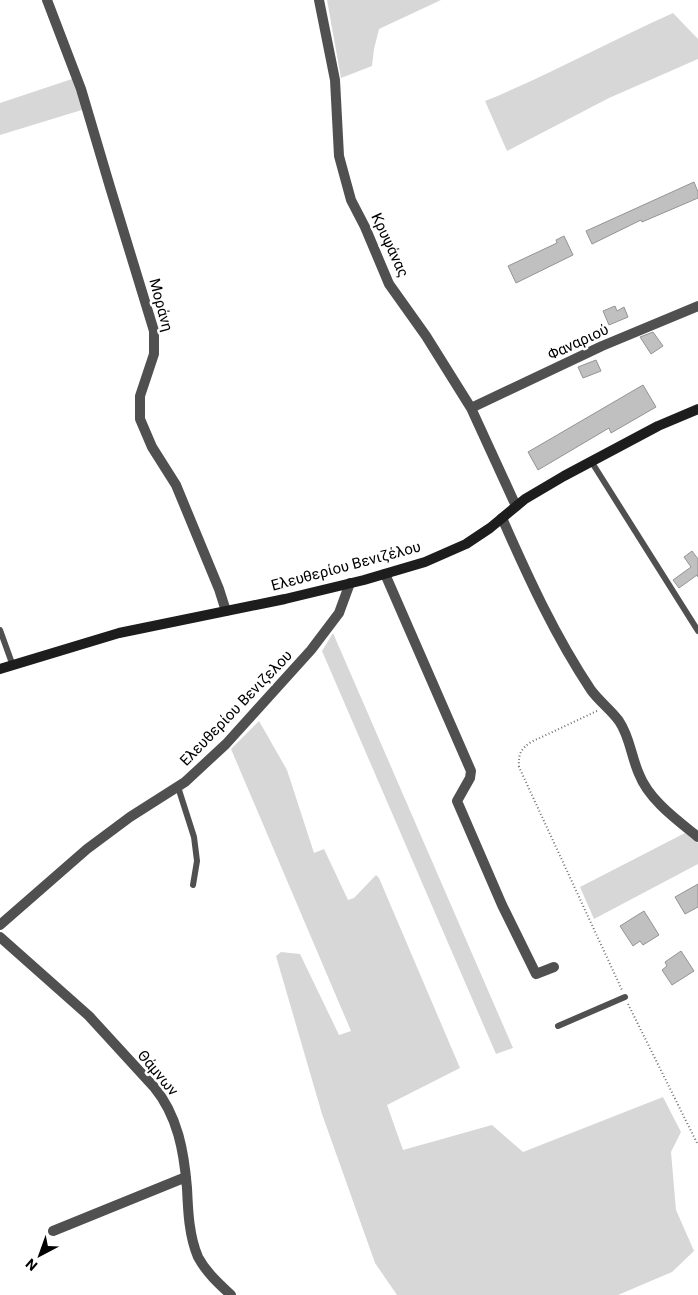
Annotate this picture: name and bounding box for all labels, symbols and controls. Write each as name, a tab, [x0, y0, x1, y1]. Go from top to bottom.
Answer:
street label: Κρυψάνας	[367, 210, 413, 280]
street label: Μοράνη	[145, 276, 177, 334]
street label: Φαναριού	[545, 320, 611, 364]
street label: Ελευθερίου Βενιζέλου	[269, 537, 423, 595]
street label: Ελευθερίου Βενιζελου	[176, 646, 296, 770]
street label: Θάμνων	[134, 1047, 182, 1099]
north arrow	[15, 1230, 65, 1280]
text: N	[22, 1256, 40, 1274]

